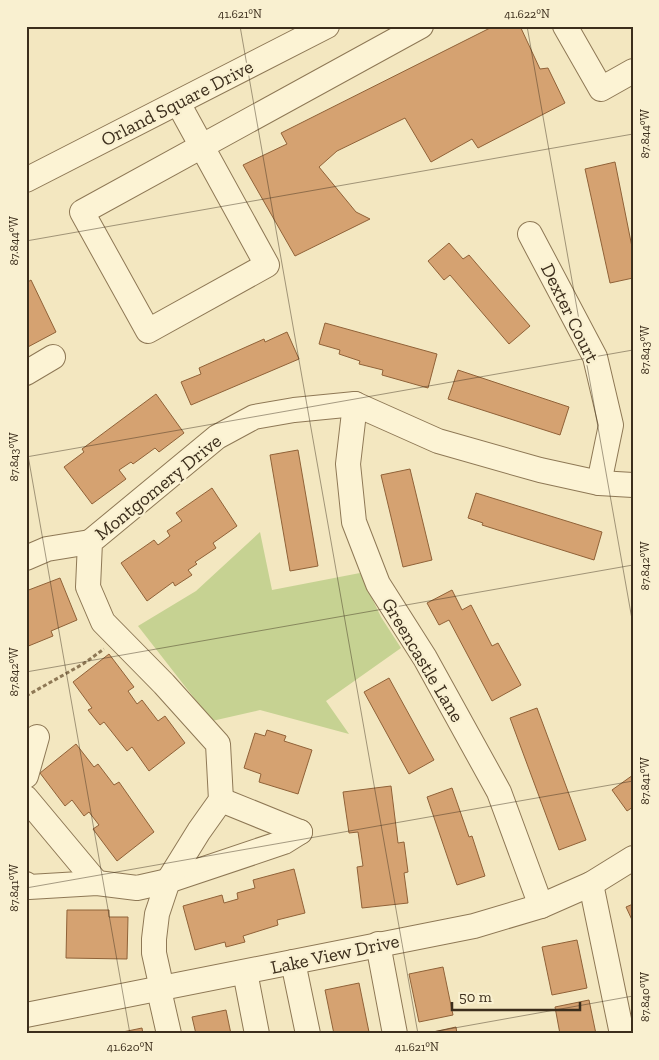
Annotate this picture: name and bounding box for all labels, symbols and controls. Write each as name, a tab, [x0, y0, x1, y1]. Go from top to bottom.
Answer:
text: 41.621°N	[218, 7, 262, 21]
text: 41.622°N	[504, 7, 550, 21]
street label: Orland Square Drive	[97, 55, 257, 151]
text: 87.844°W	[638, 109, 652, 159]
text: 87.844°W	[7, 216, 21, 266]
street label: Dexter Court	[536, 260, 604, 366]
text: 87.843°W	[638, 325, 652, 374]
street label: Montgomery Drive	[90, 429, 226, 545]
text: 87.843°W	[7, 432, 21, 481]
text: 87.842°W	[638, 541, 652, 591]
street label: Greencastle Lane	[377, 594, 469, 726]
text: 87.842°W	[7, 647, 21, 697]
text: 87.841°W	[638, 757, 652, 805]
text: 87.841°W	[7, 864, 21, 912]
street label: Lake View Drive	[269, 929, 401, 979]
text: 87.840°W	[638, 971, 652, 1022]
scale bar	[452, 980, 579, 1012]
text: 50 m	[459, 988, 492, 1006]
text: 41.620°N	[107, 1040, 153, 1054]
text: 41.621°N	[395, 1040, 439, 1054]

